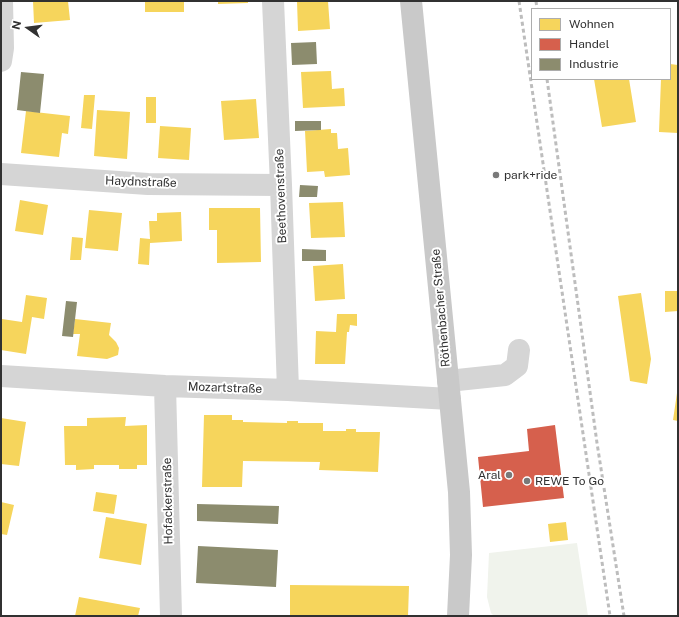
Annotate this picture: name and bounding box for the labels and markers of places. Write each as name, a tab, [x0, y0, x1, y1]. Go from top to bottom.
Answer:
place label: park+ride	[504, 168, 557, 182]
marker: park+ride	[491, 170, 501, 180]
place label: Aral	[478, 468, 501, 482]
marker: Aral	[504, 470, 514, 480]
place label: REWE To Go	[535, 474, 604, 488]
marker: REWE To Go	[522, 476, 532, 486]

